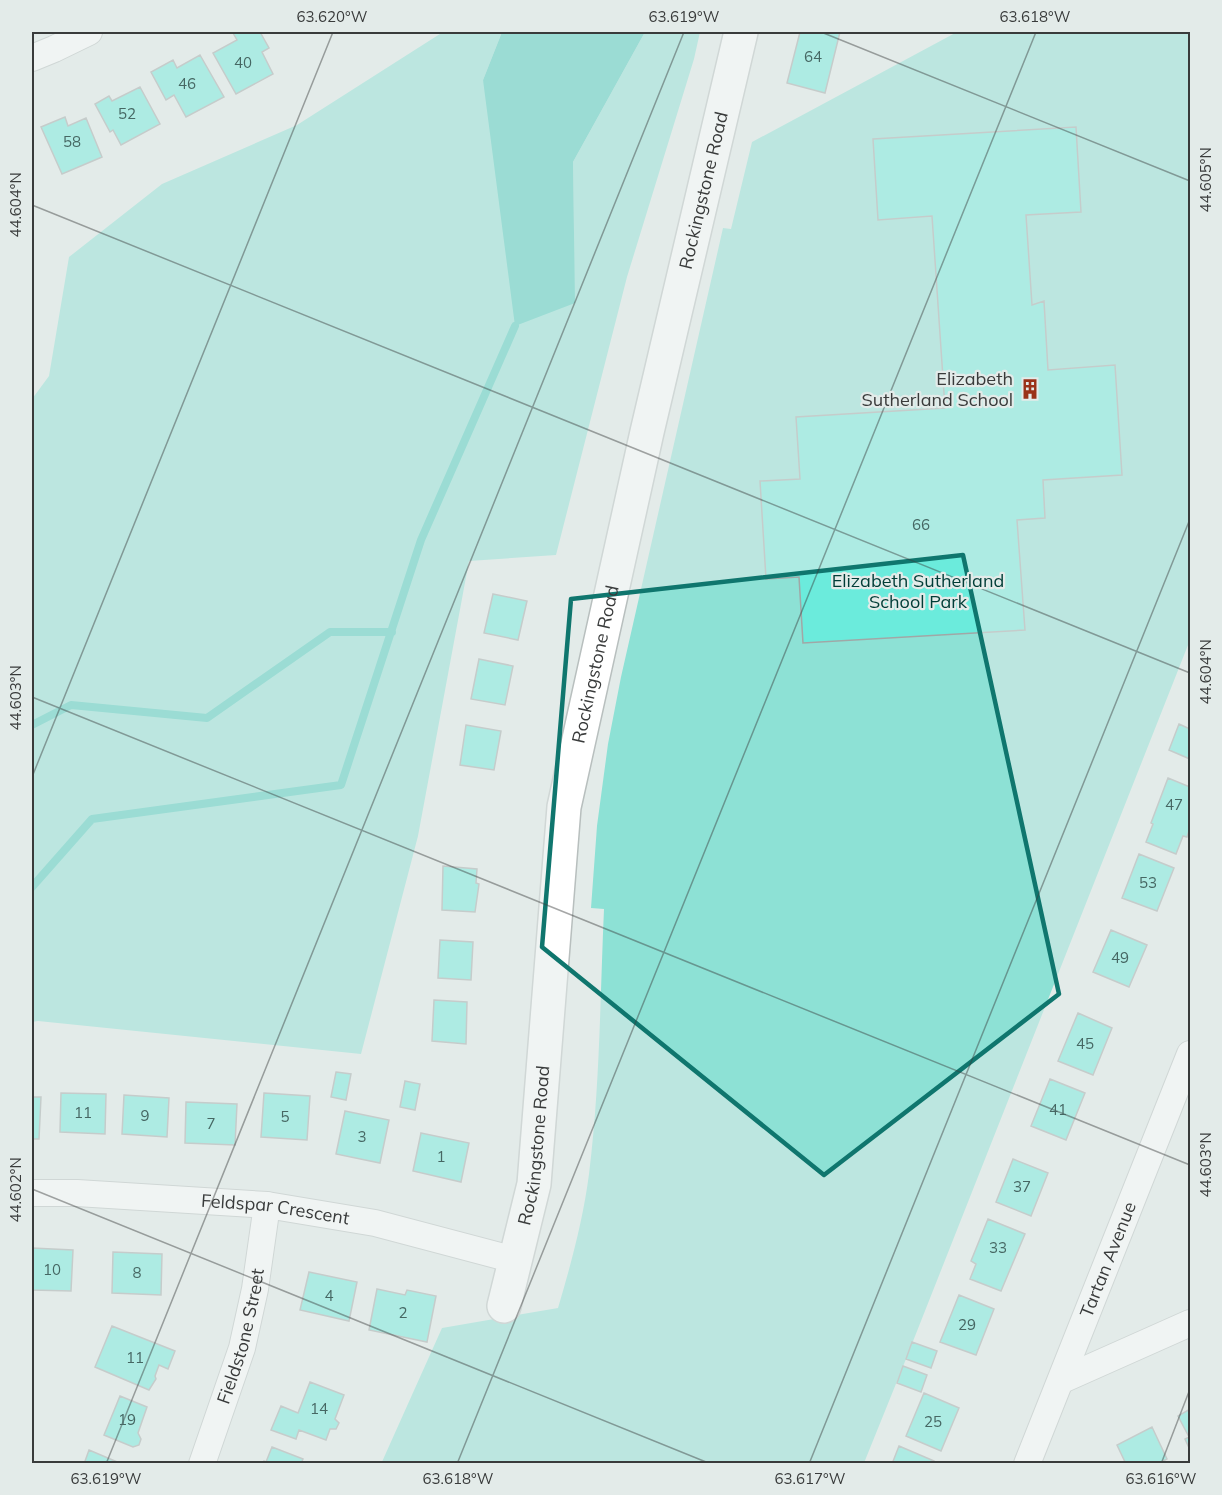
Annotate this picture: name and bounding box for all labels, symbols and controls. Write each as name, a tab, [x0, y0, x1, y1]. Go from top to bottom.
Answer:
text: 63.620°W	[297, 7, 368, 26]
text: 63.619°W	[649, 7, 720, 26]
text: 63.618°W	[1000, 7, 1071, 26]
house number: 64	[804, 47, 822, 66]
house number: 40	[234, 53, 252, 72]
house number: 46	[178, 74, 196, 93]
house number: 52	[118, 104, 136, 123]
street label: Rockingstone Road	[674, 109, 733, 271]
house number: 58	[63, 132, 81, 151]
text: 44.605°N	[1196, 147, 1215, 213]
text: 44.604°N	[6, 172, 25, 238]
place label: Elizabeth Sutherland School	[862, 367, 1013, 411]
building icon: Elizabeth Sutherland School	[1018, 377, 1042, 401]
house number: 66	[912, 515, 930, 534]
park label: Elizabeth Sutherland School Park	[832, 569, 1004, 613]
street label: Rockingstone Road	[566, 583, 624, 745]
text: 44.604°N	[1196, 639, 1215, 705]
text: 44.603°N	[6, 665, 25, 731]
house number: 47	[1165, 795, 1183, 814]
house number: 53	[1139, 873, 1157, 892]
house number: 49	[1111, 948, 1129, 967]
house number: 45	[1076, 1034, 1094, 1053]
street label: Rockingstone Road	[512, 1065, 554, 1228]
house number: 41	[1049, 1100, 1067, 1119]
house number: 11	[74, 1103, 92, 1122]
house number: 9	[140, 1106, 150, 1125]
house number: 5	[280, 1107, 290, 1126]
house number: 7	[206, 1114, 216, 1133]
house number: 3	[357, 1127, 367, 1146]
text: 44.603°N	[1196, 1132, 1215, 1198]
house number: 1	[436, 1147, 446, 1166]
text: 44.602°N	[6, 1157, 25, 1223]
house number: 37	[1013, 1177, 1031, 1196]
street label: Feldspar Crescent	[200, 1189, 351, 1230]
street label: Tartan Avenue	[1075, 1198, 1141, 1321]
house number: 33	[989, 1238, 1007, 1257]
house number: 10	[43, 1260, 61, 1279]
house number: 8	[132, 1263, 142, 1282]
street label: Fieldstone Street	[212, 1267, 269, 1407]
house number: 4	[324, 1286, 334, 1305]
house number: 2	[398, 1303, 408, 1322]
house number: 29	[958, 1315, 976, 1334]
house number: 11	[126, 1348, 144, 1367]
house number: 14	[310, 1399, 328, 1418]
house number: 19	[118, 1410, 136, 1429]
house number: 25	[924, 1412, 942, 1431]
text: 63.619°W	[71, 1469, 142, 1488]
text: 63.618°W	[423, 1469, 494, 1488]
text: 63.617°W	[775, 1469, 846, 1488]
text: 63.616°W	[1126, 1469, 1197, 1488]

